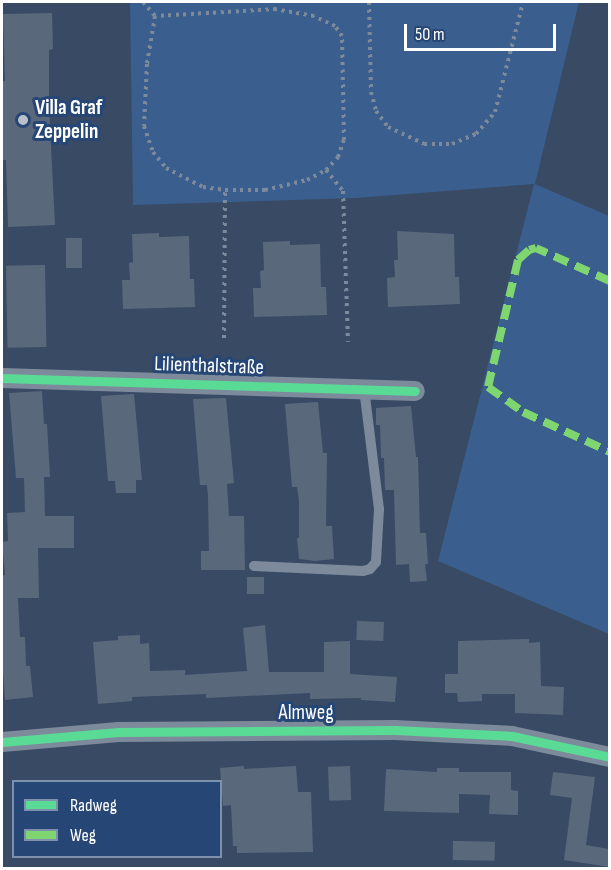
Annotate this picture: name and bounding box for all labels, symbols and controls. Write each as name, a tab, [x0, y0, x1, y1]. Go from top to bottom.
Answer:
scale bar	[407, 12, 558, 50]
text: 50 m	[415, 24, 445, 45]
place label: Villa Graf Zeppelin	[35, 95, 102, 145]
marker: Villa Graf Zeppelin	[16, 113, 30, 127]
street label: Lilienthalstraße	[154, 351, 264, 381]
street label: Almweg	[278, 700, 334, 726]
legend	[12, 780, 222, 858]
text: Radweg	[70, 795, 117, 816]
text: Weg	[70, 825, 96, 846]

